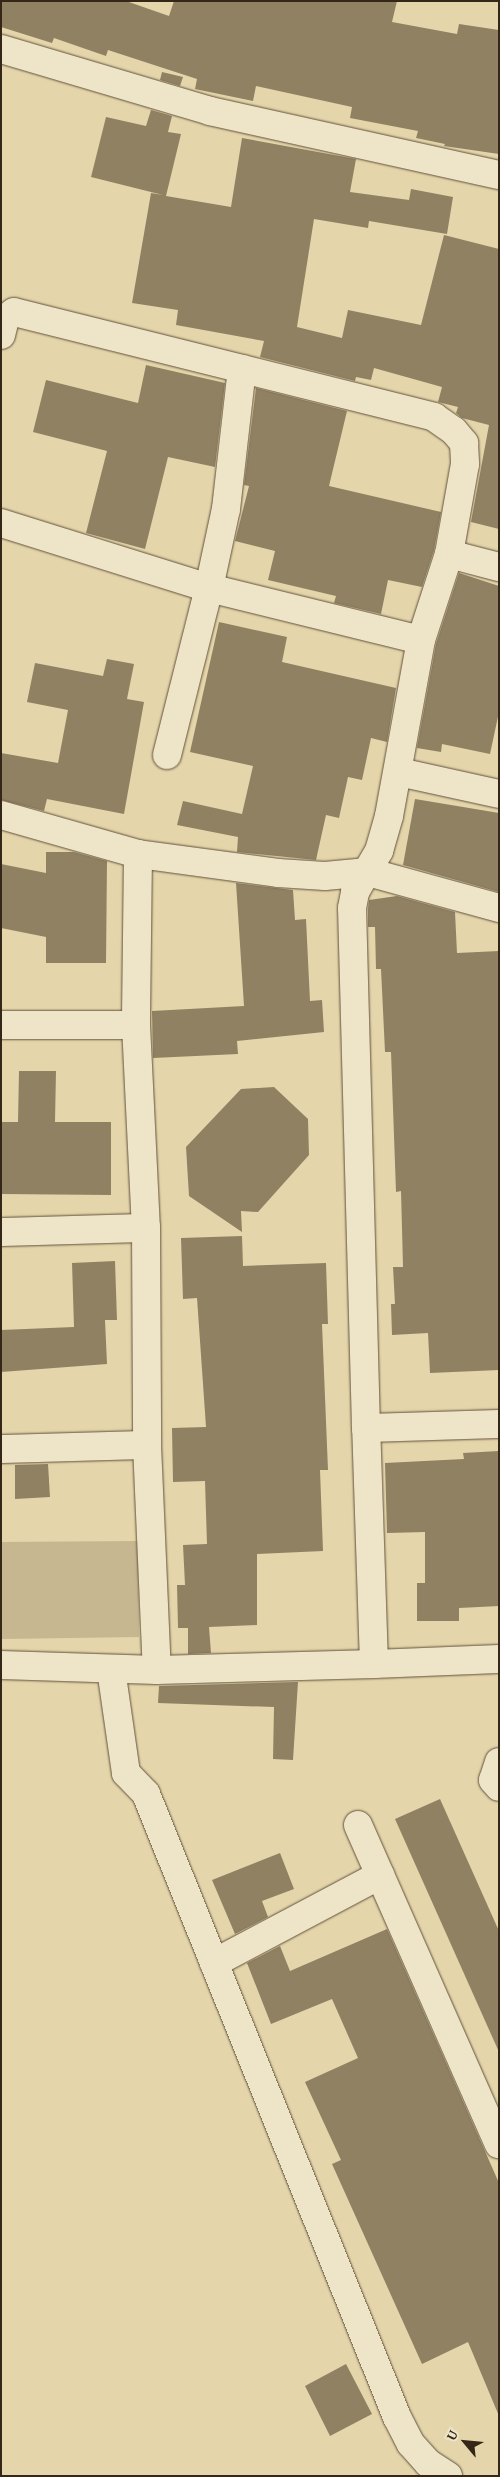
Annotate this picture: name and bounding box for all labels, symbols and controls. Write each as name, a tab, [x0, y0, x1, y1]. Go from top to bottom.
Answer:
north arrow	[440, 2417, 490, 2467]
text: U	[441, 2426, 463, 2444]

